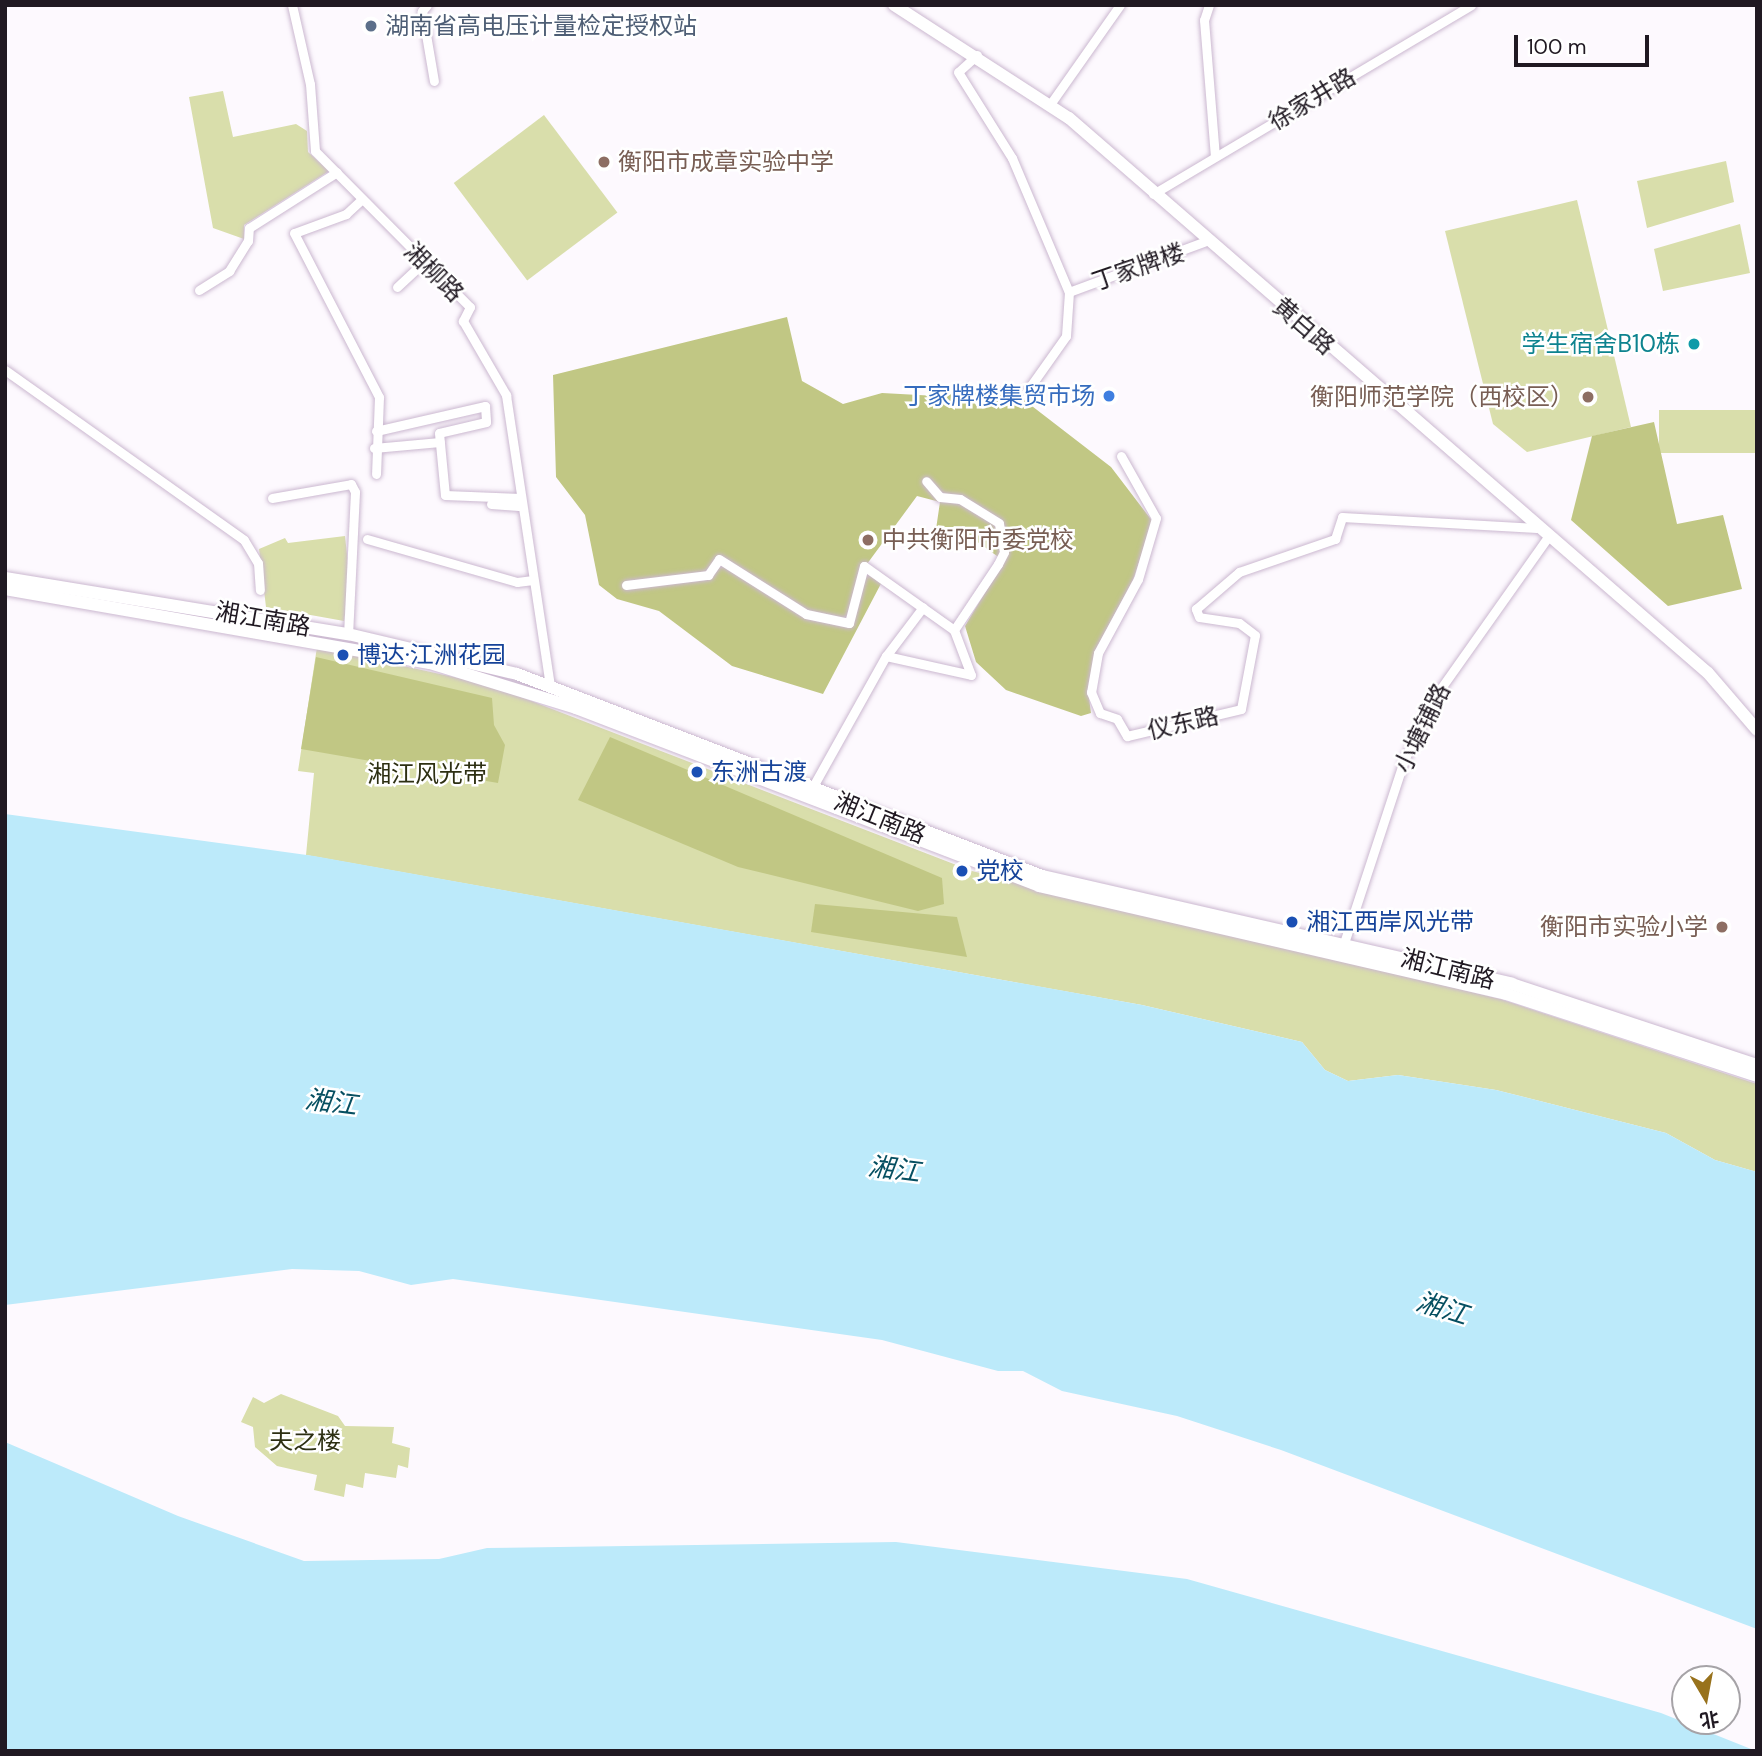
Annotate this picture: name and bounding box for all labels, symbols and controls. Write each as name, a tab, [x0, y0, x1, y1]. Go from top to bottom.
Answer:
place label: 湖南省高电压计量检定授权站	[385, 12, 697, 40]
marker: 湖南省高电压计量检定授权站	[363, 18, 379, 34]
scale bar	[1517, 21, 1652, 65]
text: 100 m	[1527, 33, 1587, 61]
street label: 徐家井路	[1263, 62, 1361, 136]
place label: 衡阳市成章实验中学	[618, 148, 834, 176]
marker: 衡阳市成章实验中学	[596, 154, 612, 170]
street label: 湘柳路	[398, 236, 470, 308]
street label: 丁家牌楼	[1088, 238, 1188, 296]
street label: 黄白路	[1267, 292, 1341, 360]
place label: 学生宿舍B10栋	[1522, 330, 1680, 358]
marker: 学生宿舍B10栋	[1686, 336, 1702, 352]
place label: 丁家牌楼集贸市场	[903, 382, 1095, 410]
place label: 衡阳师范学院（西校区）	[1310, 383, 1574, 411]
marker: 丁家牌楼集贸市场	[1101, 388, 1117, 404]
marker: 衡阳师范学院（西校区）	[1580, 389, 1596, 405]
place label: 中共衡阳市委党校	[882, 526, 1074, 554]
marker: 中共衡阳市委党校	[860, 532, 876, 548]
street label: 湘江南路	[213, 596, 313, 642]
place label: 博达·江洲花园	[357, 641, 506, 669]
marker: 博达·江洲花园	[335, 647, 351, 663]
street label: 小塘铺路	[1388, 679, 1456, 777]
street label: 仪东路	[1145, 701, 1221, 745]
place label: 东洲古渡	[711, 758, 807, 786]
park label: 湘江风光带	[367, 760, 487, 788]
marker: 东洲古渡	[689, 764, 705, 780]
street label: 湘江南路	[830, 787, 930, 849]
place label: 党校	[976, 857, 1024, 885]
marker: 党校	[954, 863, 970, 879]
place label: 湘江西岸风光带	[1306, 908, 1474, 936]
place label: 衡阳市实验小学	[1540, 913, 1708, 941]
marker: 湘江西岸风光带	[1284, 914, 1300, 930]
marker: 衡阳市实验小学	[1714, 919, 1730, 935]
street label: 湘江南路	[1398, 943, 1498, 995]
water label: 湘江	[303, 1084, 359, 1122]
water label: 湘江	[866, 1151, 922, 1189]
water label: 湘江	[1413, 1286, 1471, 1332]
park label: 夫之楼	[269, 1427, 341, 1455]
north arrow	[1671, 1665, 1741, 1735]
text: 北	[1698, 1705, 1721, 1733]

